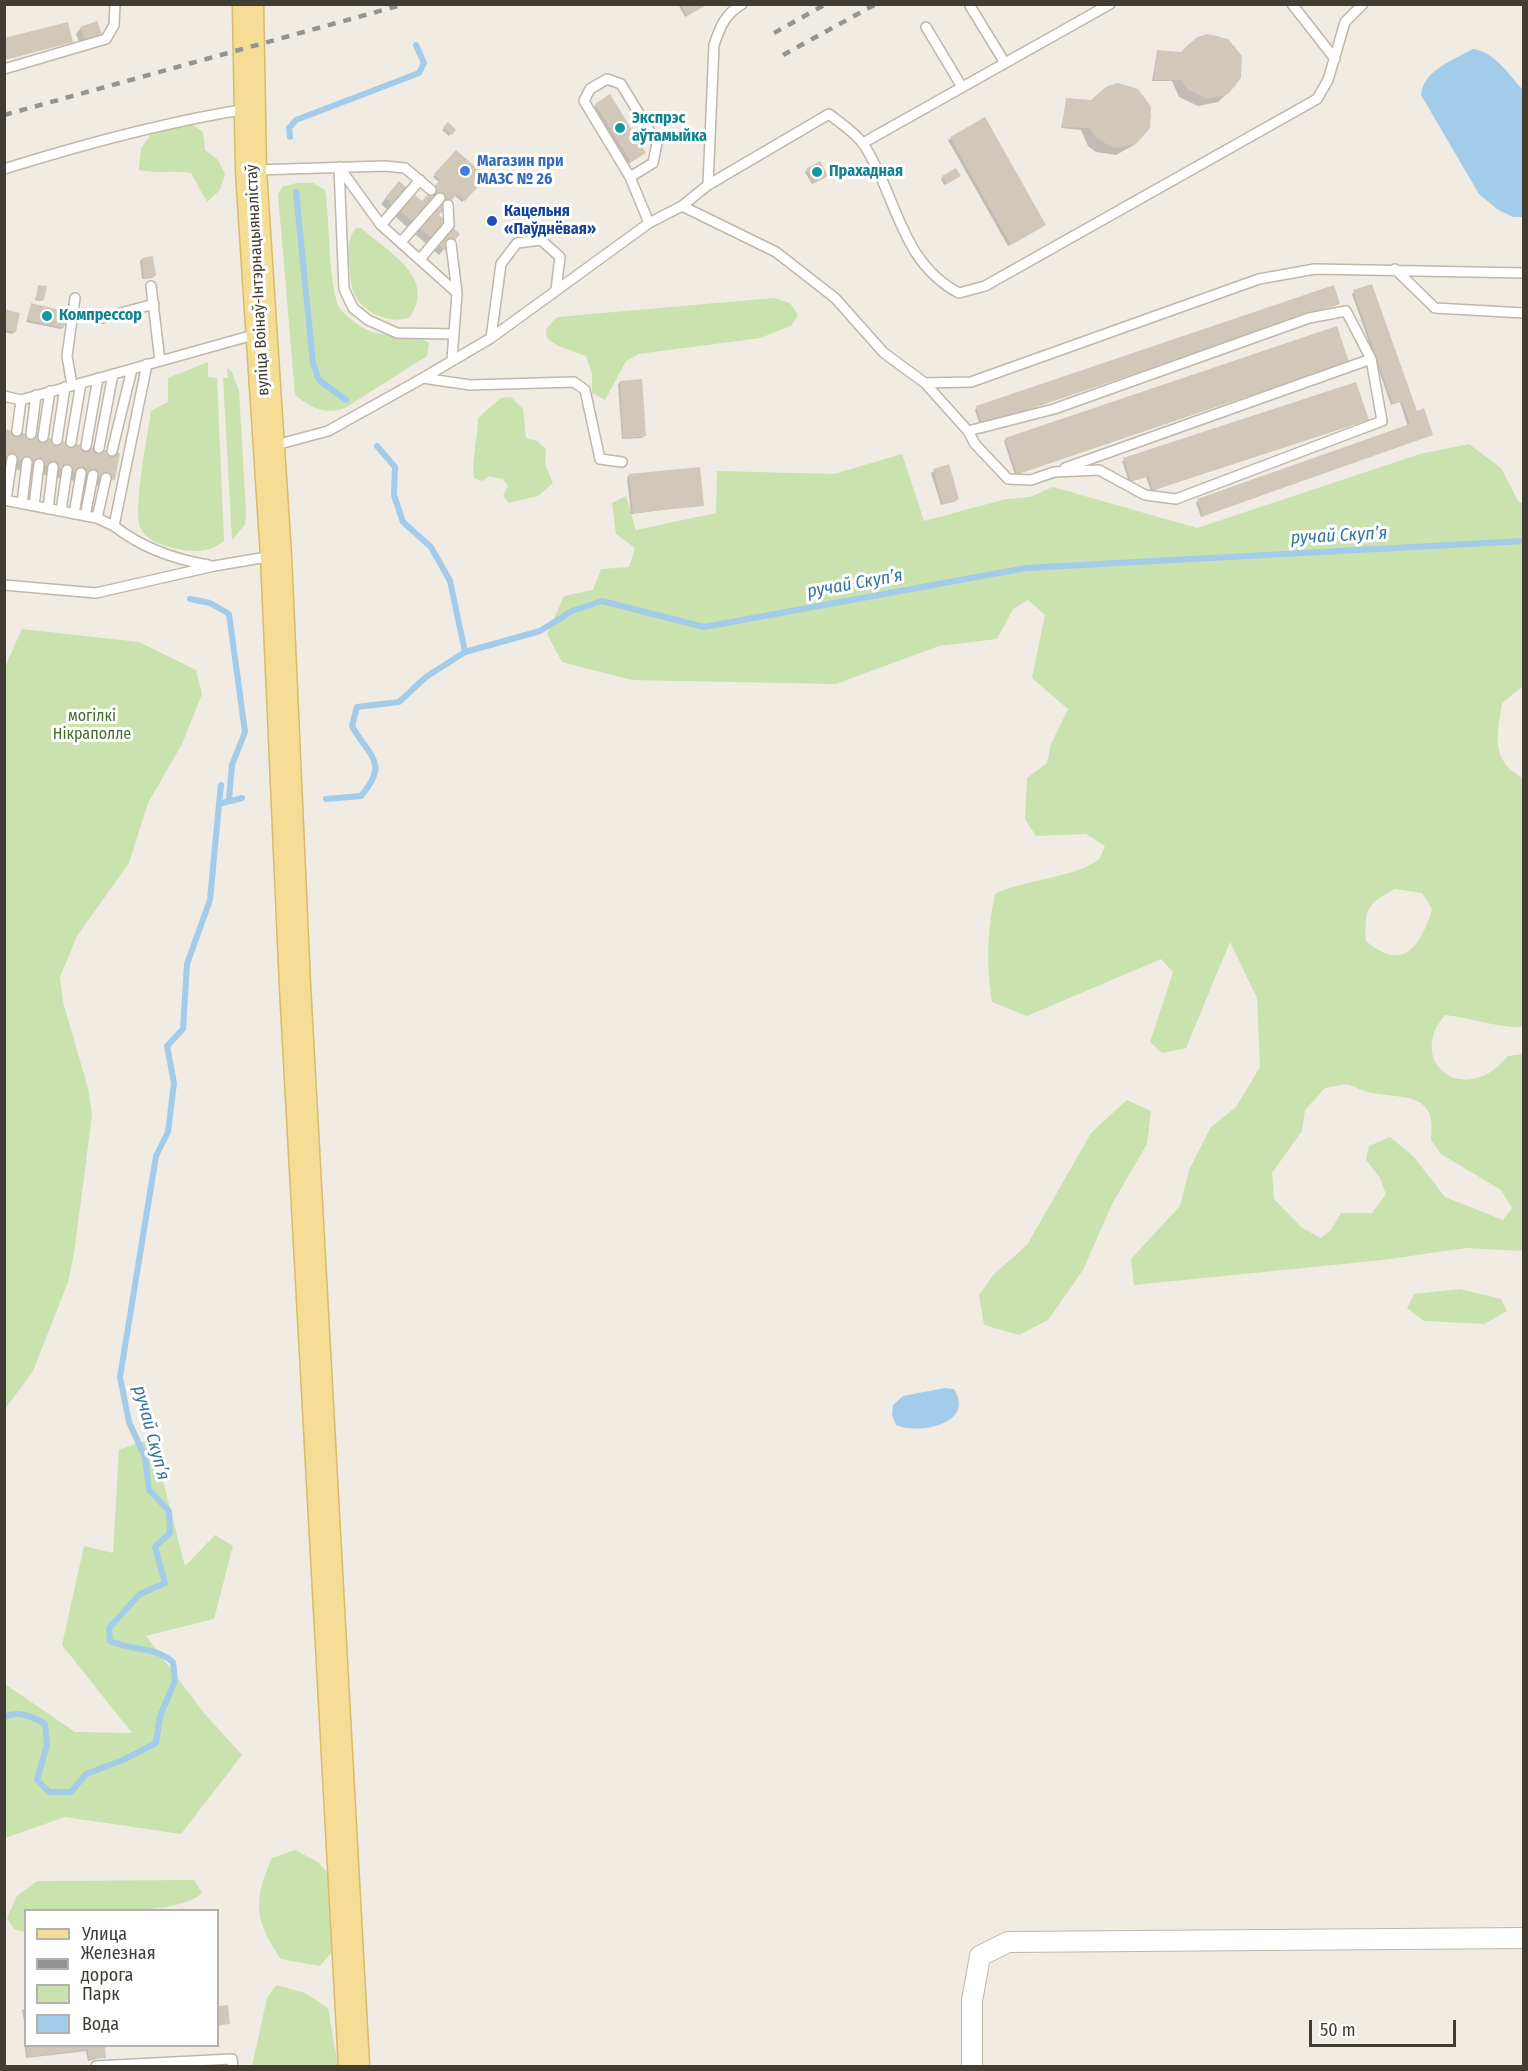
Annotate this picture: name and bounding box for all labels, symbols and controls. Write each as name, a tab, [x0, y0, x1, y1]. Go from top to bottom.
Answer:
place label: Экспрэс аўтамыйка	[632, 109, 707, 147]
marker: Экспрэс аўтамыйка	[613, 121, 627, 135]
place label: Магазин при МАЗС № 26	[477, 152, 563, 190]
place label: Прахадная	[829, 162, 903, 182]
street label: вуліца Воінаў-Інтэрнацыяналістаў	[242, 164, 274, 396]
marker: Магазин при МАЗС № 26	[458, 164, 472, 178]
marker: Прахадная	[810, 165, 824, 179]
place label: Кацельня «Паўднёвая»	[504, 202, 596, 240]
marker: Кацельня «Паўднёвая»	[485, 214, 499, 228]
place label: Компрессор	[59, 306, 142, 326]
marker: Компрессор	[40, 309, 54, 323]
water label: ручай Скупʼя	[1290, 523, 1388, 549]
water label: ручай Скупʼя	[805, 565, 905, 603]
park label: могілкі Нікраполле	[53, 707, 131, 745]
water label: ручай Скупʼя	[128, 1383, 174, 1483]
legend	[24, 1909, 219, 2047]
text: Улица	[82, 1923, 127, 1945]
text: Железная дорога	[81, 1942, 156, 1986]
text: Парк	[82, 1983, 120, 2005]
scale bar	[1312, 2008, 1459, 2046]
text: Вода	[82, 2013, 119, 2035]
text: 50 m	[1320, 2019, 1356, 2041]

